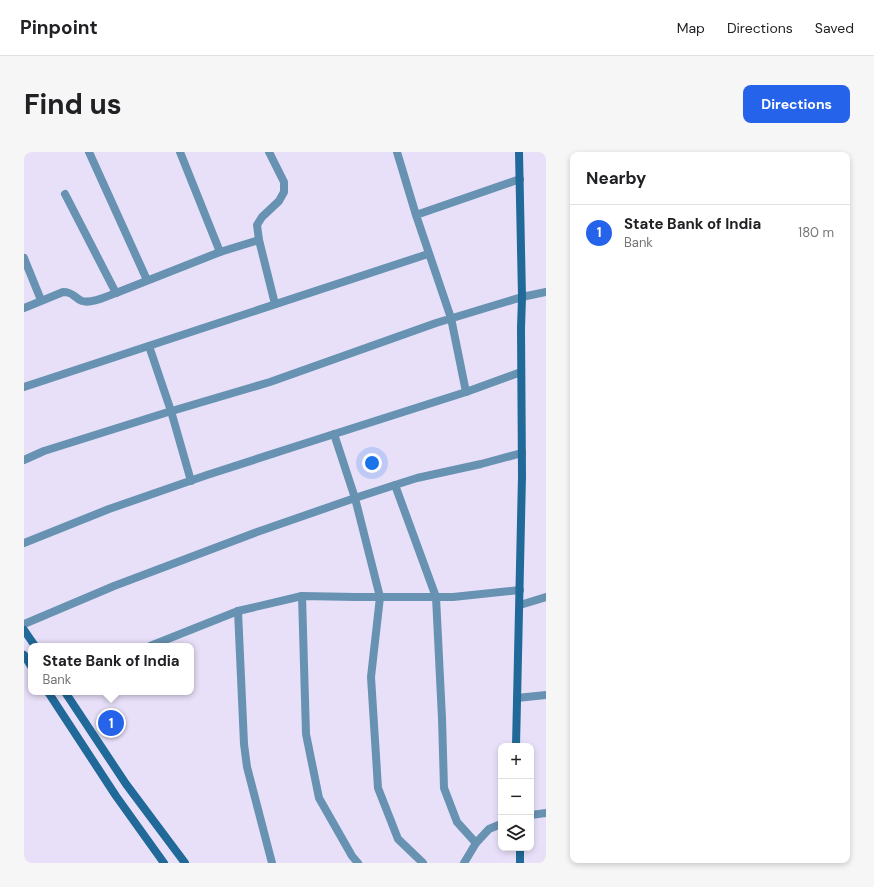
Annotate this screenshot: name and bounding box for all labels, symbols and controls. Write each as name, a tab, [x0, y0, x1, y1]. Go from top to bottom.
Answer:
text: Pinpoint	[20, 15, 98, 40]
text: Map	[677, 19, 705, 37]
text: Directions	[727, 19, 793, 37]
text: Saved	[815, 19, 854, 37]
button: Directions	[743, 85, 850, 123]
text: Find us	[24, 86, 122, 123]
text: Nearby	[586, 167, 646, 189]
text: State Bank of India	[624, 214, 761, 234]
text: 1	[597, 224, 601, 241]
text: 180 m	[798, 224, 834, 241]
text: Bank	[624, 234, 653, 251]
your location	[362, 453, 382, 473]
popup	[28, 643, 194, 695]
text: State Bank of India	[42, 651, 180, 671]
text: Bank	[42, 671, 71, 688]
pin: 1	[98, 708, 124, 738]
map controls	[498, 743, 534, 851]
button: +	[498, 743, 534, 779]
button: −	[498, 779, 534, 815]
button: layers	[498, 815, 534, 851]

